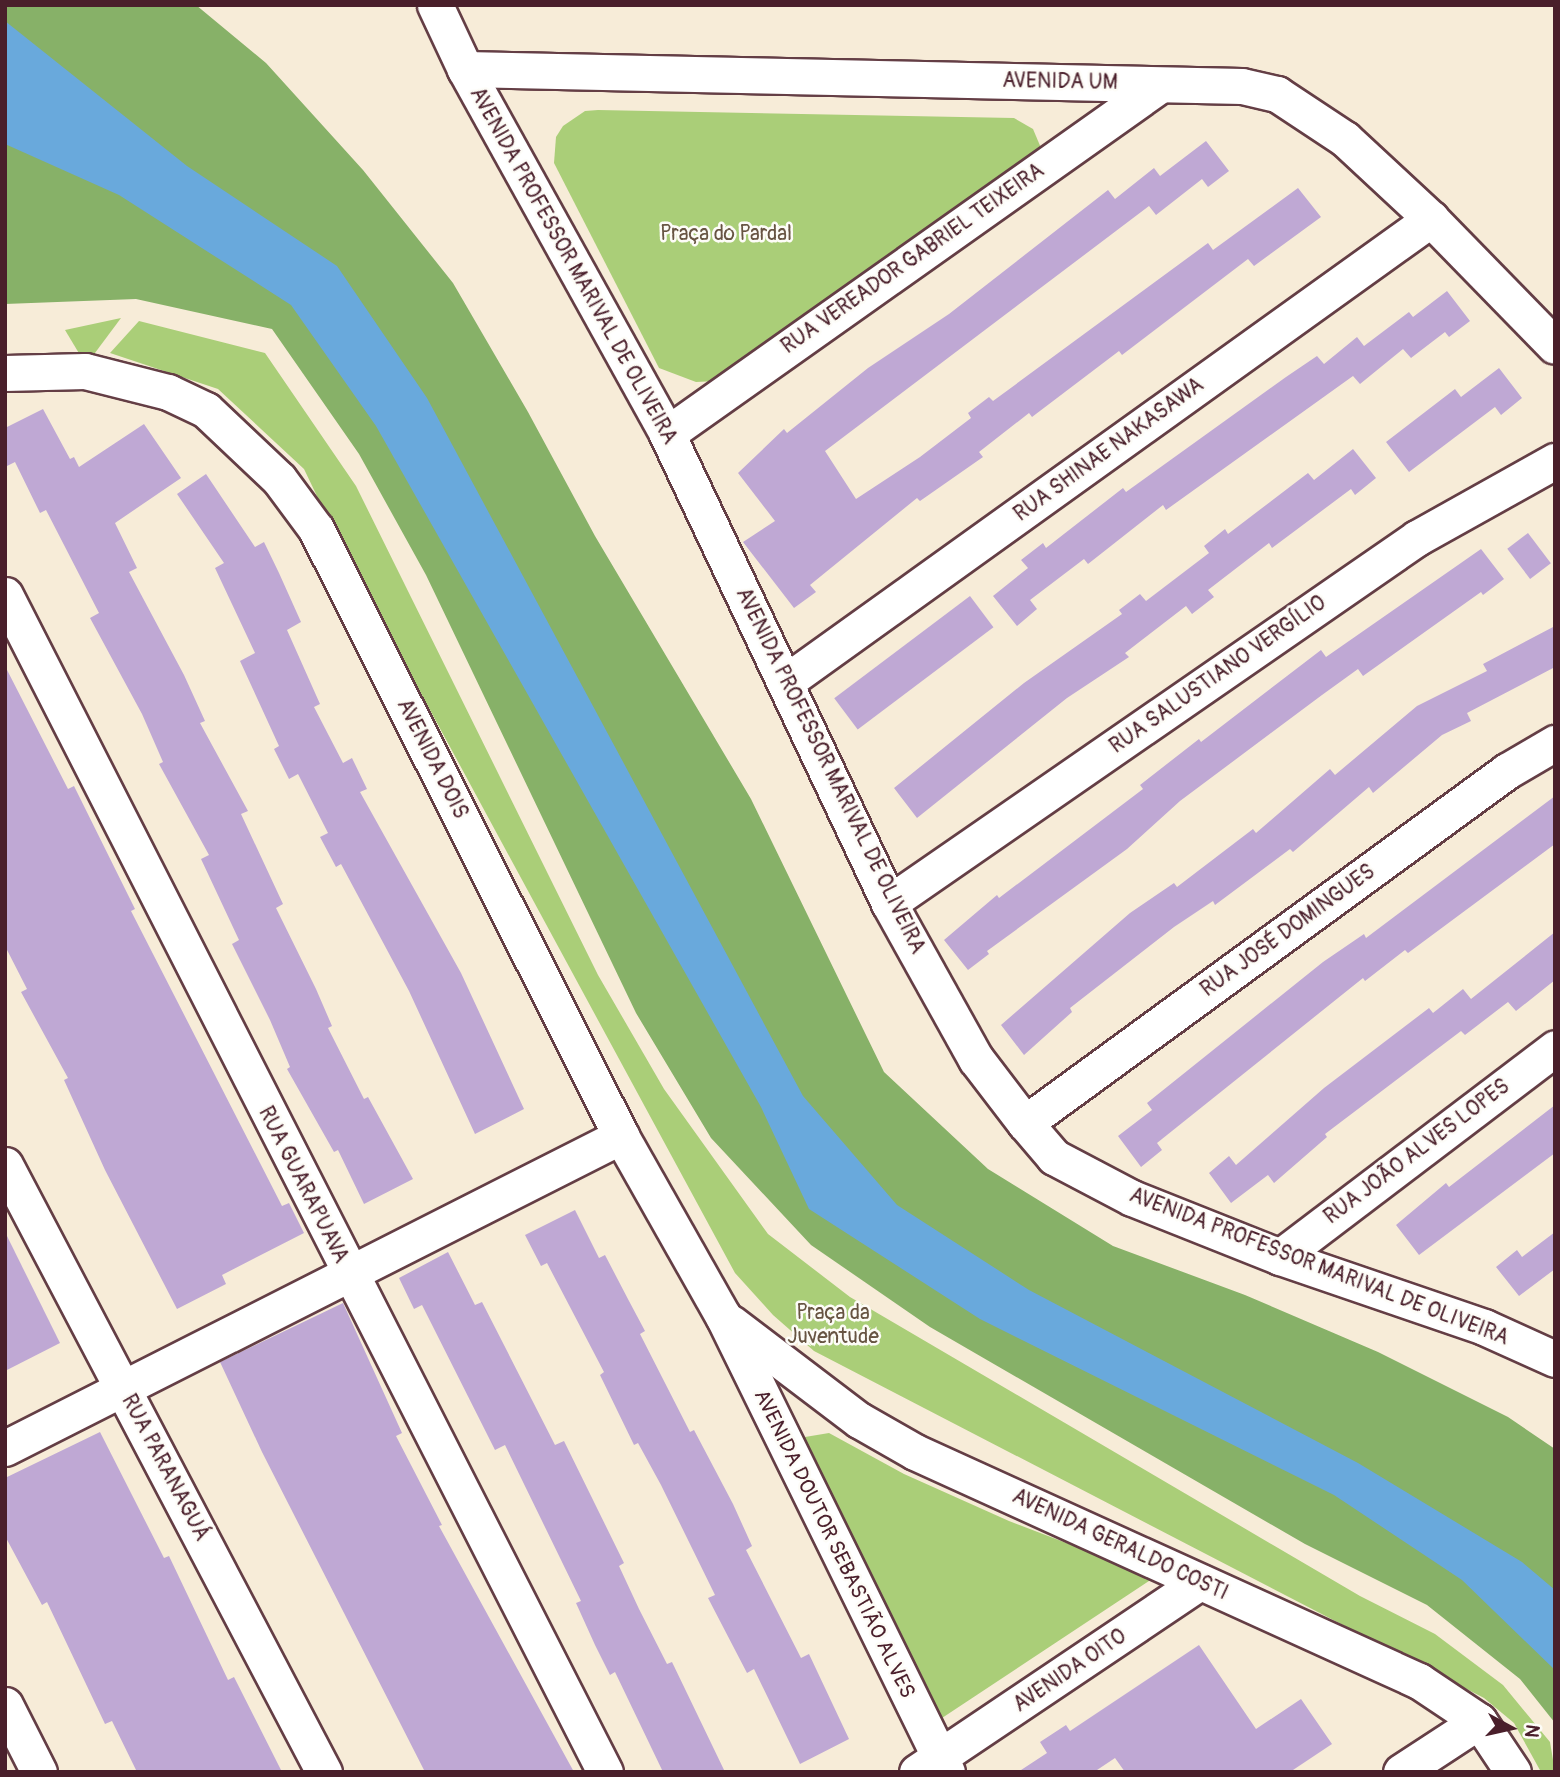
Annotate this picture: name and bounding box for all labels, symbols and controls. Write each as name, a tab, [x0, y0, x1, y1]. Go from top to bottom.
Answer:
street label: AVENIDA UM	[1002, 68, 1118, 96]
street label: AVENIDA PROFESSOR MARIVAL DE OLIVEIRA	[464, 83, 682, 449]
street label: RUA VEREADOR GABRIEL TEIXEIRA	[777, 158, 1049, 360]
park label: Praça do Pardal	[660, 221, 792, 247]
street label: RUA SHINAE NAKASAWA	[1009, 373, 1209, 527]
street label: AVENIDA PROFESSOR MARIVAL DE OLIVEIRA	[730, 584, 930, 958]
street label: RUA SALUSTIANO VERGÍLIO	[1105, 591, 1331, 759]
street label: AVENIDA DOIS	[391, 695, 473, 823]
street label: RUA JOSÉ DOMINGUES	[1196, 859, 1380, 1003]
street label: RUA JOÃO ALVES LOPES	[1319, 1074, 1515, 1230]
street label: RUA GUARAPUAVA	[253, 1102, 353, 1268]
street label: AVENIDA PROFESSOR MARIVAL DE OLIVEIRA	[1126, 1183, 1512, 1351]
park label: Praça da Juventude	[787, 1300, 879, 1350]
street label: AVENIDA DOUTOR SEBASTIÃO ALVES	[748, 1386, 920, 1702]
street label: RUA PARANAGUÁ	[116, 1390, 214, 1546]
street label: AVENIDA GERALDO COSTI	[1008, 1484, 1232, 1606]
street label: AVENIDA OITO	[1009, 1624, 1131, 1718]
north arrow	[1476, 1693, 1546, 1763]
text: N	[1519, 1723, 1545, 1739]

